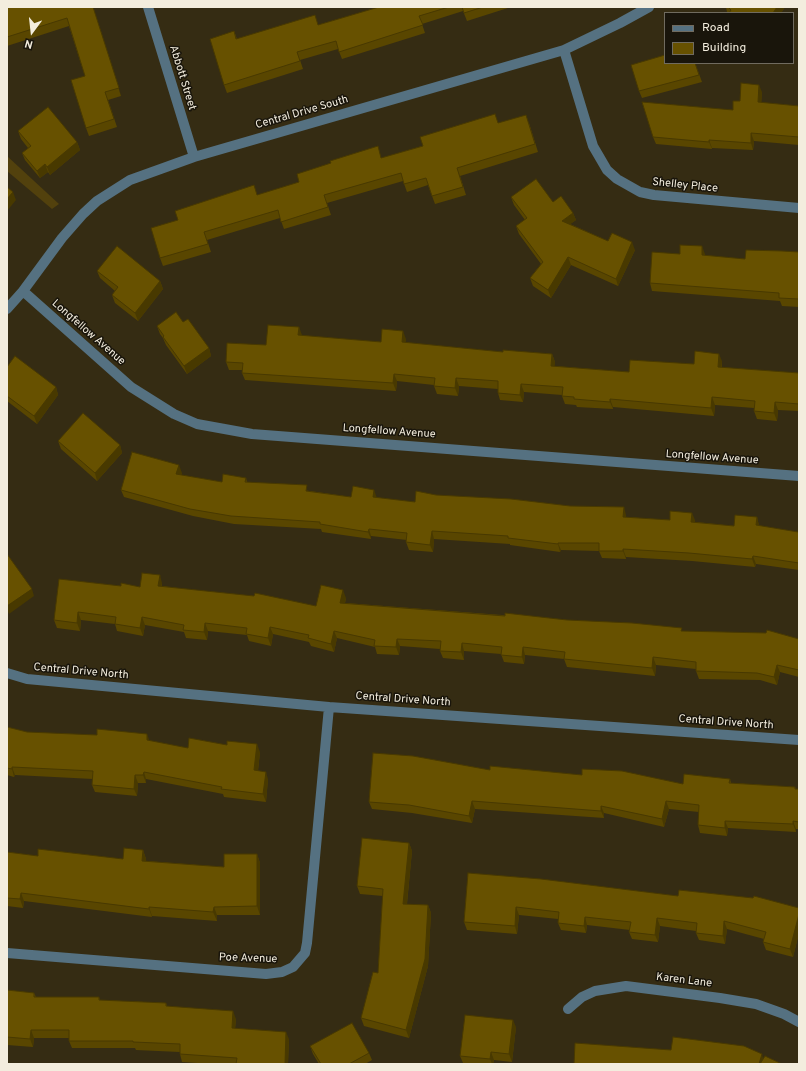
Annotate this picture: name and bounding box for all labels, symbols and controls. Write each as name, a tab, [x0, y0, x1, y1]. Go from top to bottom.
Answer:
north arrow	[12, 12, 52, 52]
legend	[664, 12, 794, 64]
text: Road	[702, 20, 730, 36]
text: N	[23, 36, 35, 51]
text: Building	[702, 40, 746, 56]
street label: Abbott Street	[166, 44, 198, 112]
street label: Central Drive South	[254, 93, 350, 133]
street label: Shelley Place	[651, 176, 719, 196]
street label: Longfellow Avenue	[49, 297, 127, 369]
street label: Longfellow Avenue	[342, 422, 436, 442]
street label: Longfellow Avenue	[665, 448, 759, 468]
street label: Central Drive North	[33, 661, 129, 683]
street label: Central Drive North	[355, 690, 451, 710]
street label: Central Drive North	[678, 713, 774, 733]
street label: Poe Avenue	[219, 951, 277, 967]
street label: Karen Lane	[655, 971, 713, 991]

